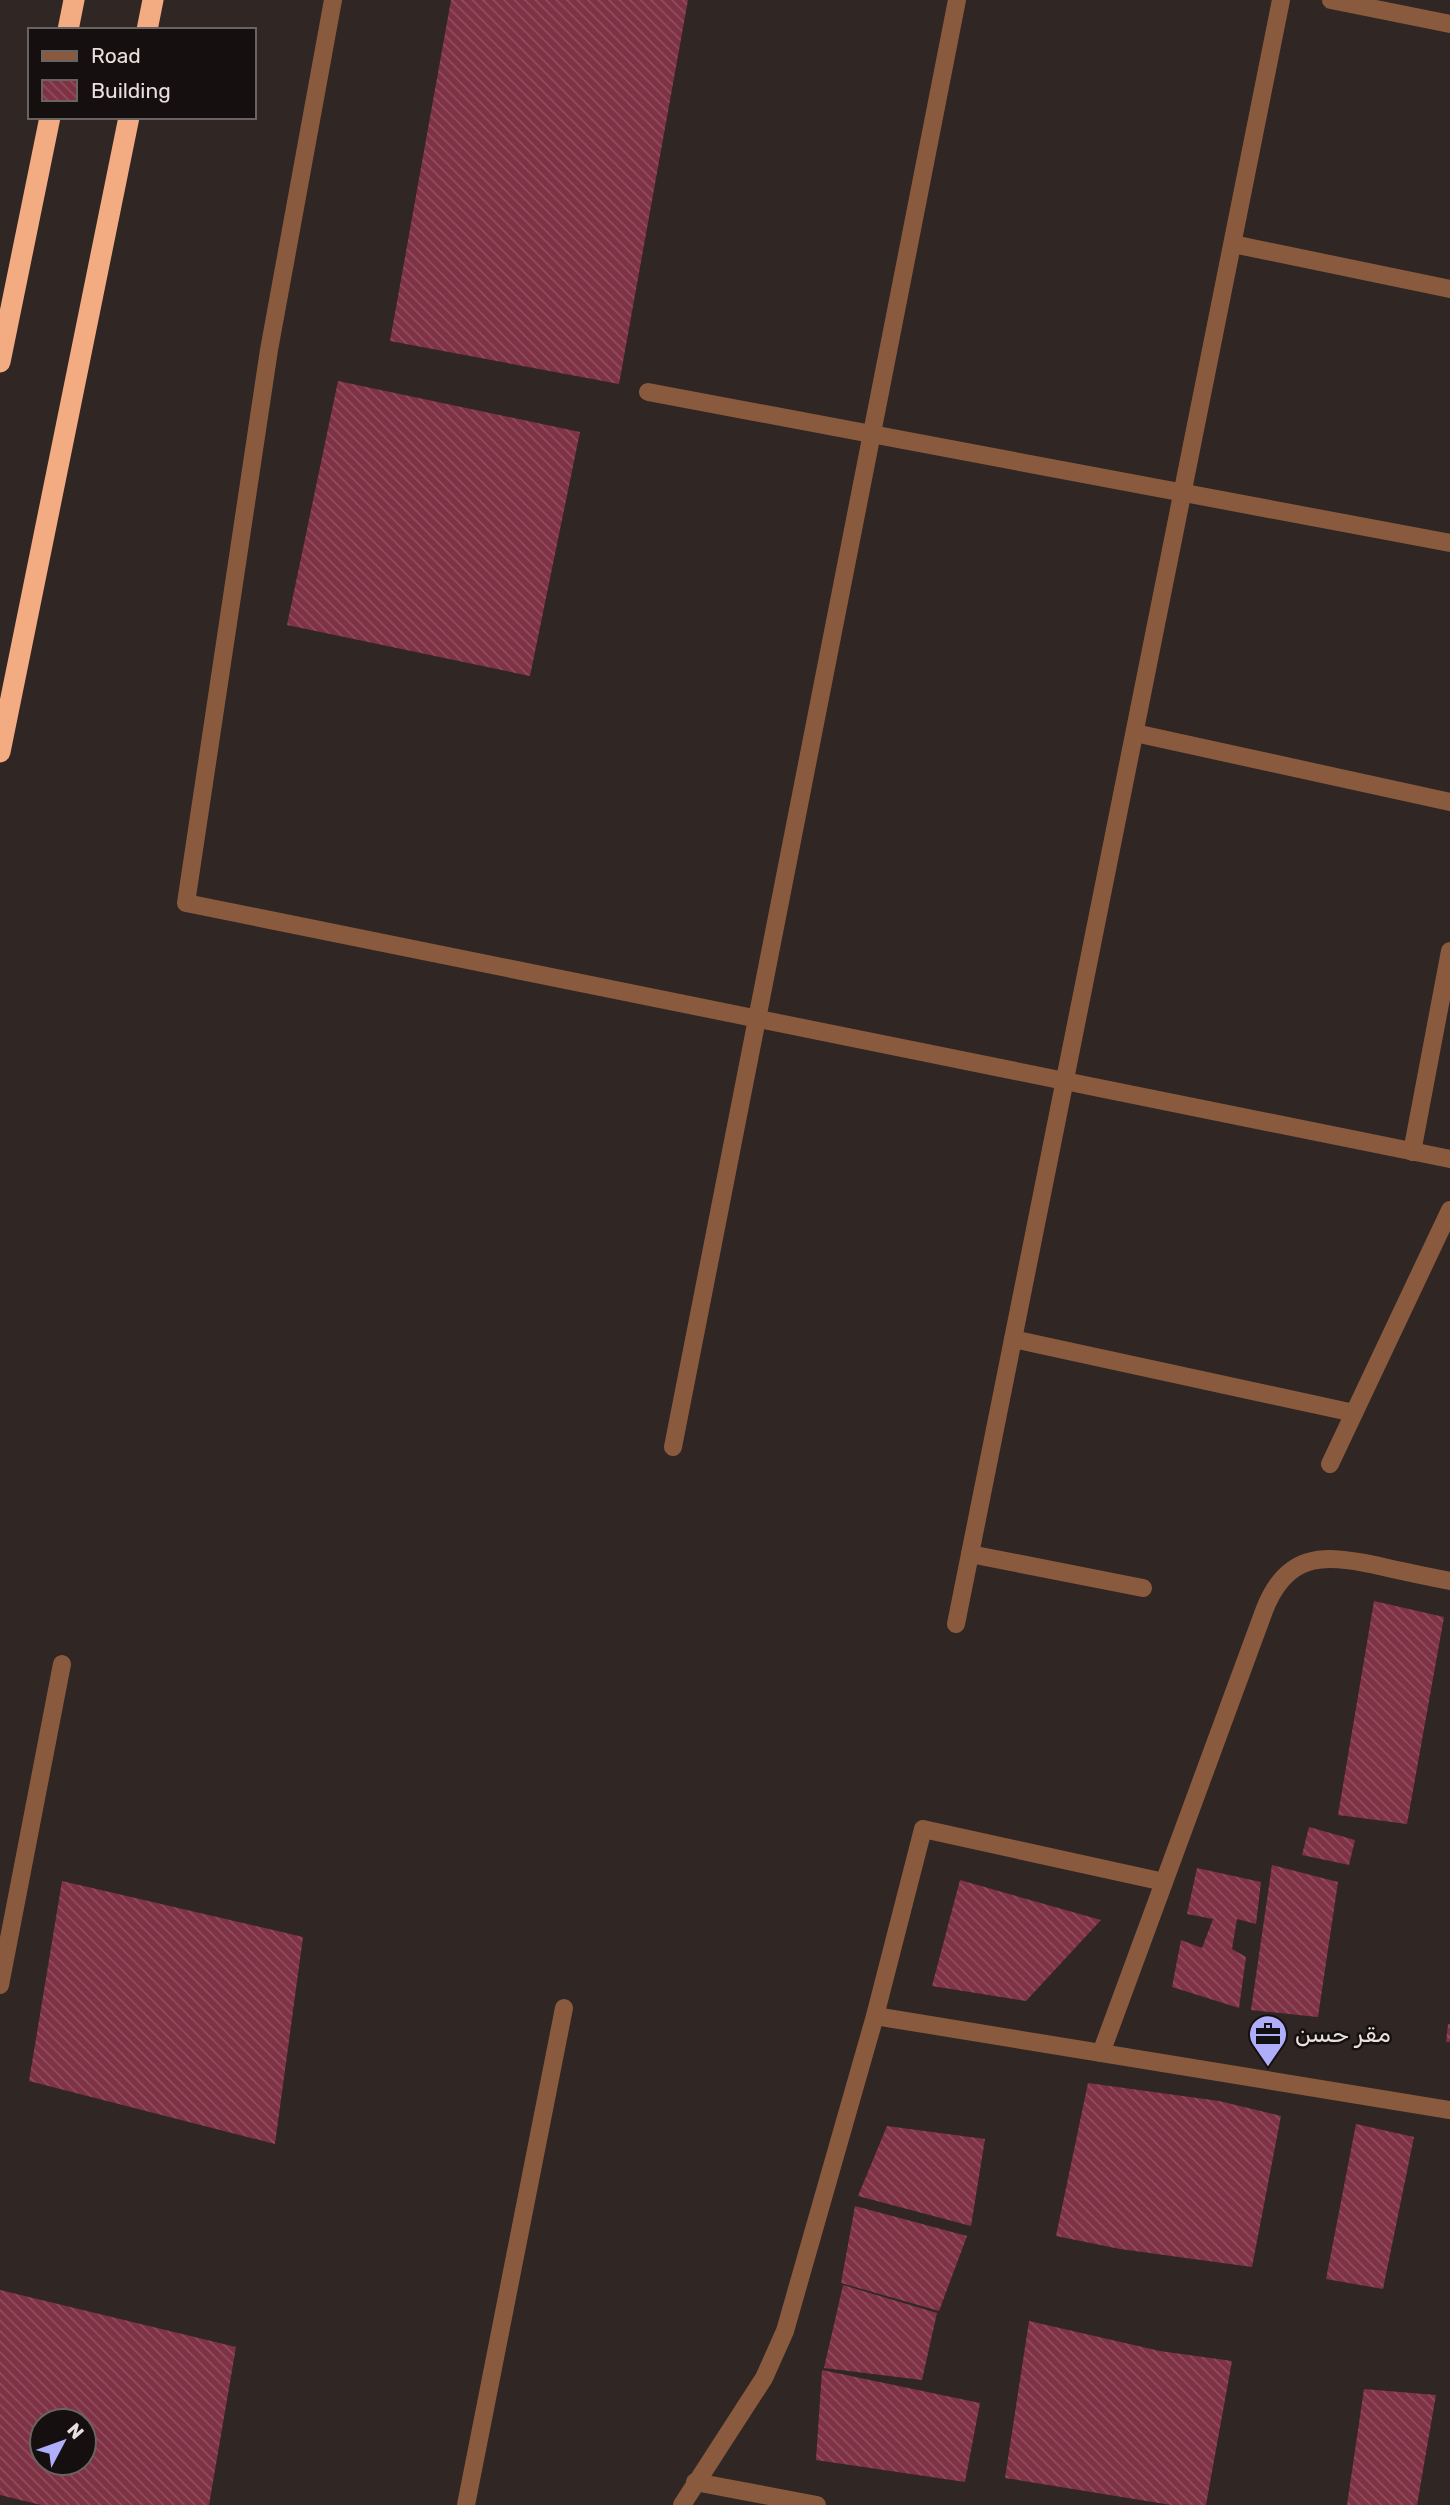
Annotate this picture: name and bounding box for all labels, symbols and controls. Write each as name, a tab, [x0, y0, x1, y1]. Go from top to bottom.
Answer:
legend	[28, 28, 256, 119]
text: Road	[91, 43, 141, 68]
text: Building	[91, 78, 171, 103]
office icon: مقر حسن	[1247, 2013, 1289, 2068]
place label: مقر حسن	[1295, 2020, 1391, 2048]
north arrow	[28, 2407, 98, 2477]
text: N	[62, 2418, 89, 2444]

